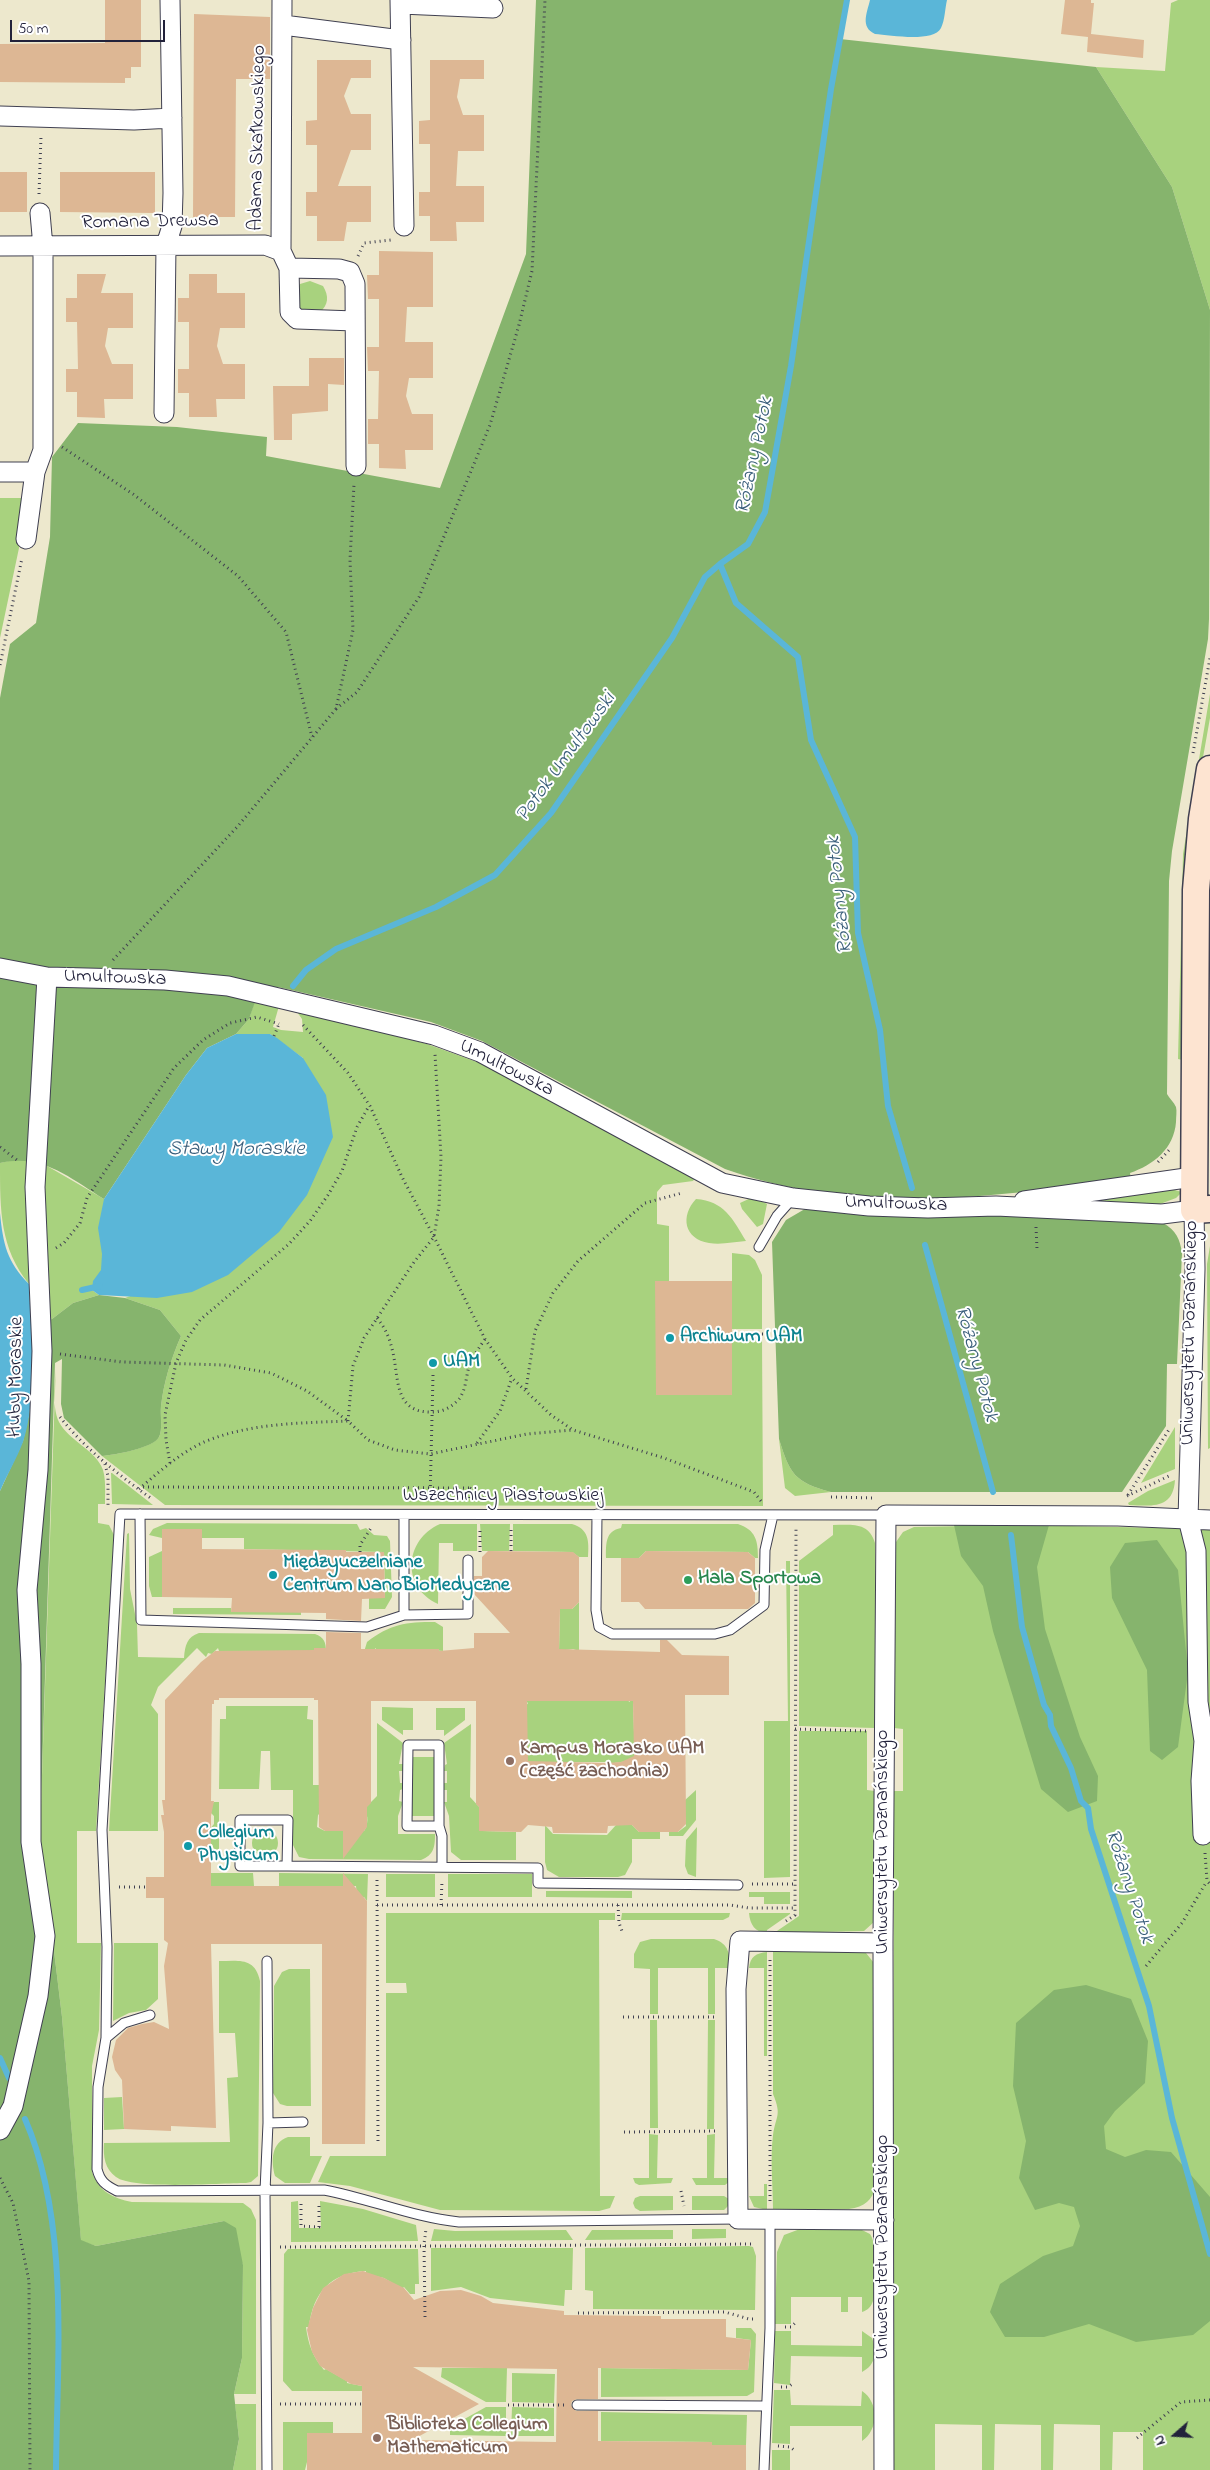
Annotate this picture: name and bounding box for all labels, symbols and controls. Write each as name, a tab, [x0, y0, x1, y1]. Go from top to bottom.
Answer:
scale bar	[12, 10, 168, 42]
text: 50 m	[18, 18, 48, 40]
street label: Adama Skałkowskiego	[245, 45, 273, 231]
street label: Romana Drewsa	[81, 210, 219, 236]
water label: Różany Potok	[731, 396, 781, 516]
water label: Potok Umultowski	[512, 688, 622, 828]
water label: Różany Potok	[822, 835, 860, 955]
street label: Umultowska	[63, 965, 167, 993]
street label: Umultowska	[455, 1035, 557, 1103]
water label: Stawy Moraskie	[167, 1138, 305, 1164]
street label: Umultowska	[844, 1191, 948, 1219]
street label: Uniwersytetu Poznańskiego	[1177, 1220, 1205, 1446]
water label: Różany Potok	[948, 1304, 1002, 1424]
street label: Huby Moraskie	[4, 1316, 30, 1438]
place label: Archiwum UAM	[680, 1326, 803, 1350]
marker: Archiwum UAM	[664, 1332, 676, 1344]
place label: UAM	[443, 1351, 480, 1375]
marker: UAM	[427, 1357, 439, 1369]
street label: Wszechnicy Piastowskiej	[403, 1485, 603, 1509]
place label: Międzyuczelniane Centrum NanoBioMedyczne	[283, 1552, 510, 1599]
place label: Hala Sportowa	[698, 1568, 821, 1592]
marker: Międzyuczelniane Centrum NanoBioMedyczne	[267, 1569, 279, 1581]
marker: Hala Sportowa	[682, 1574, 694, 1586]
street label: Uniwersytetu Poznańskiego	[872, 1729, 896, 1955]
place label: Kampus Morasko UAM (część zachodnia)	[520, 1738, 704, 1785]
marker: Kampus Morasko UAM (część zachodnia)	[504, 1755, 516, 1767]
place label: Collegium Physicum	[198, 1822, 279, 1869]
water label: Różany Potok	[1098, 1827, 1158, 1947]
marker: Collegium Physicum	[182, 1840, 194, 1852]
street label: Uniwersytetu Poznańskiego	[872, 2134, 896, 2360]
north arrow	[1150, 2410, 1200, 2460]
place label: Biblioteka Collegium Mathematicum	[387, 2414, 548, 2461]
marker: Biblioteka Collegium Mathematicum	[371, 2432, 383, 2444]
text: N	[1149, 2432, 1172, 2448]

